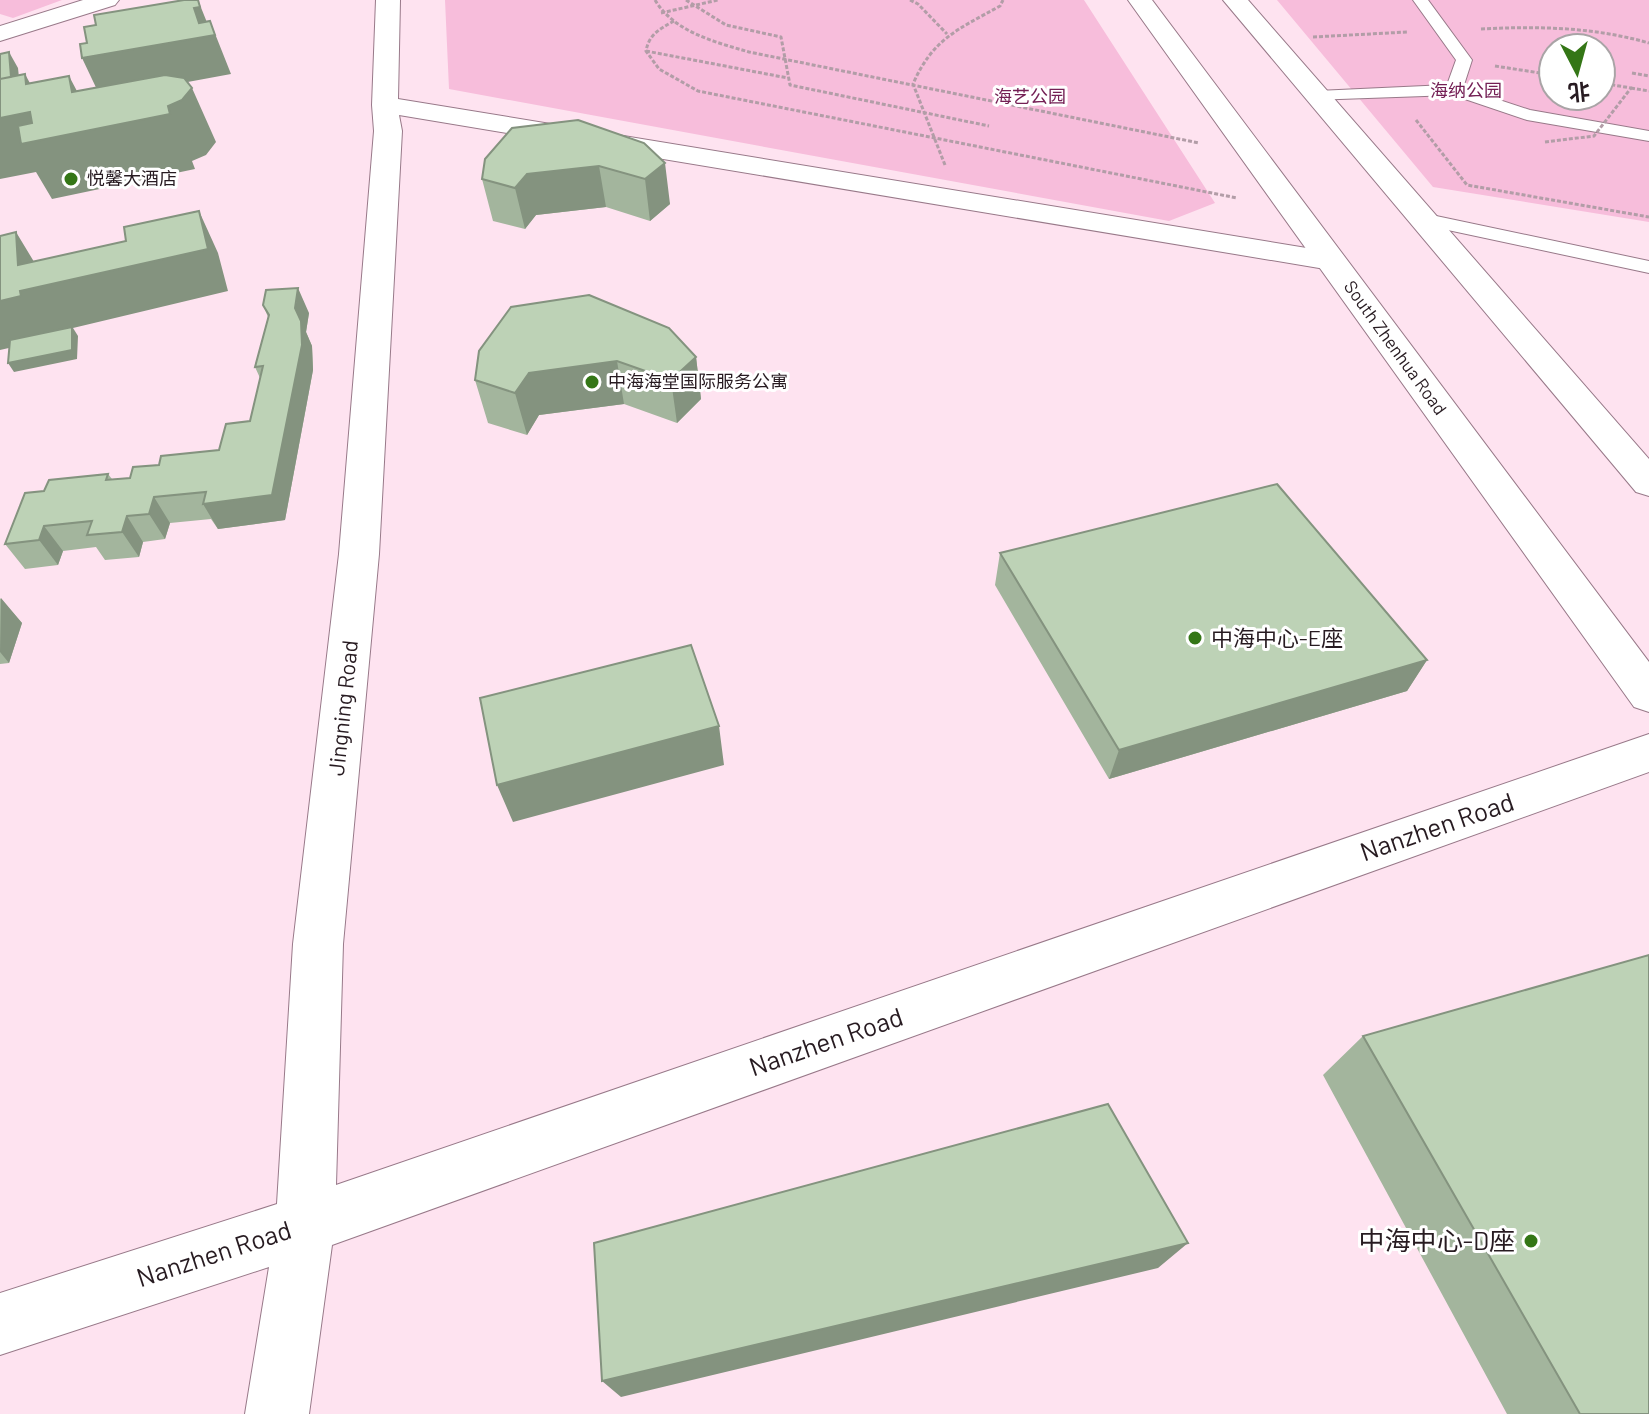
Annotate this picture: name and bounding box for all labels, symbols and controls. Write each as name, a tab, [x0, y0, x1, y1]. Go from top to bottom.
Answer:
north arrow	[1537, 32, 1617, 112]
park label: 海纳公园	[1430, 79, 1502, 101]
text: 北	[1567, 79, 1592, 107]
park label: 海艺公园	[994, 85, 1066, 107]
place label: 悦馨大酒店	[87, 167, 177, 189]
marker: 悦馨大酒店	[62, 170, 80, 188]
street label: South Zhenhua Road	[1340, 276, 1452, 419]
place label: 中海海堂国际服务公寓	[608, 370, 788, 392]
marker: 中海海堂国际服务公寓	[583, 373, 601, 391]
place label: 中海中心-E座	[1211, 624, 1343, 650]
marker: 中海中心-E座	[1186, 629, 1204, 647]
street label: Jingning Road	[322, 639, 362, 777]
street label: Nanzhen Road	[1355, 785, 1518, 866]
street label: Nanzhen Road	[744, 1000, 907, 1081]
street label: Nanzhen Road	[132, 1213, 295, 1292]
place label: 中海中心-D座	[1359, 1224, 1515, 1255]
marker: 中海中心-D座	[1522, 1232, 1540, 1250]

